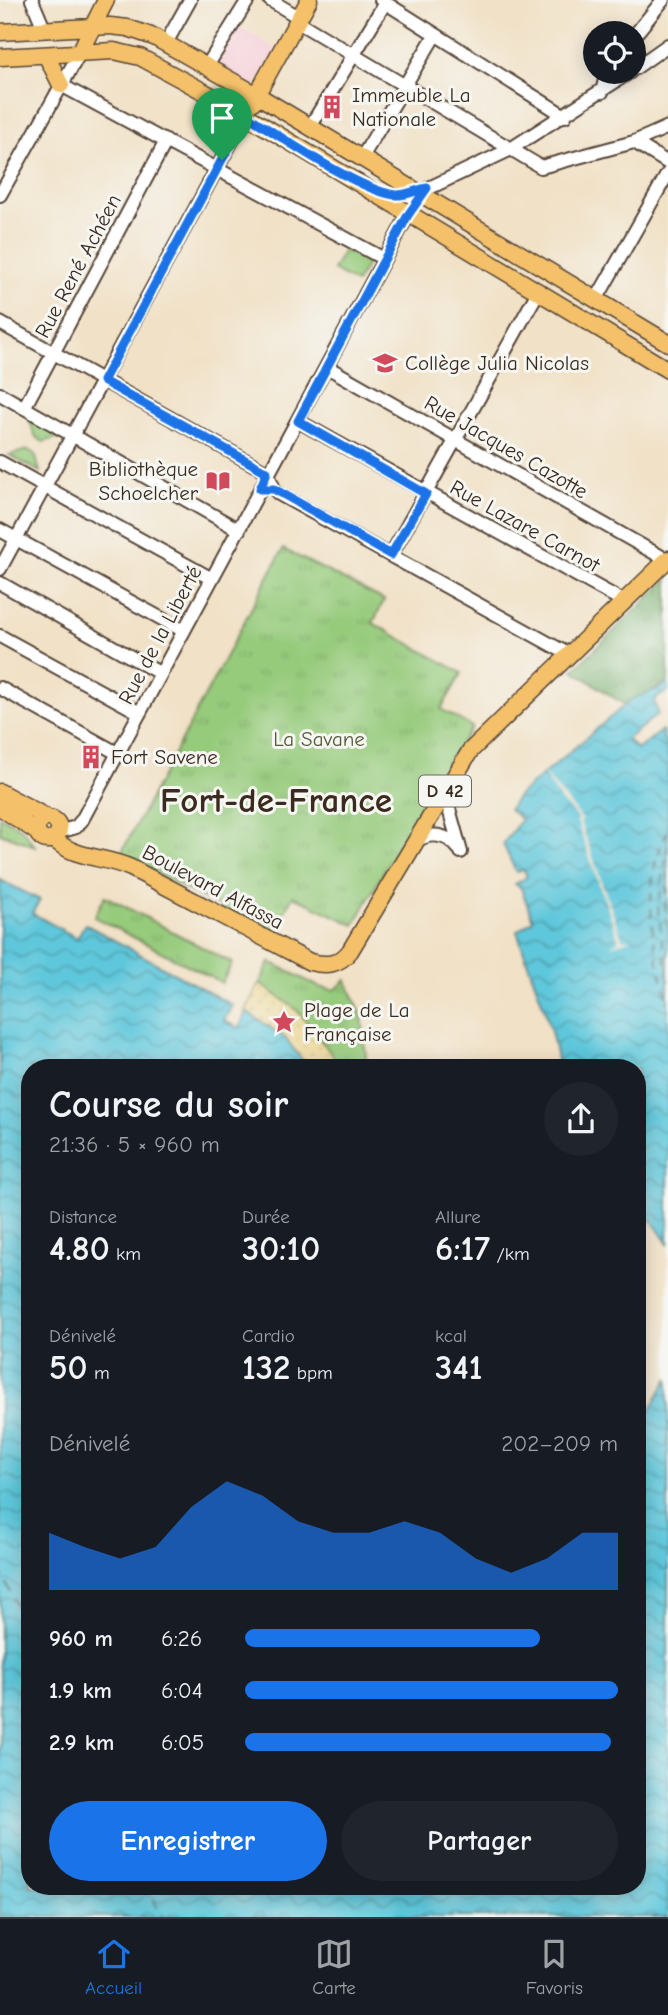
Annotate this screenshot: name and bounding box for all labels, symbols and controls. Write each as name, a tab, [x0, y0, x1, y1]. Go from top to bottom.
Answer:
map controls	[583, 21, 646, 84]
button: locate	[583, 21, 646, 84]
place label: Immeuble La Nationale	[352, 83, 471, 131]
pin	[192, 88, 252, 160]
building icon: Immeuble La Nationale	[318, 93, 346, 121]
icon: arrive	[203, 99, 241, 137]
street label: Rue René Achéen	[30, 190, 126, 342]
school or university icon: Collège Julia Nicolas	[371, 349, 399, 377]
place label: Collège Julia Nicolas	[405, 351, 589, 375]
street label: Rue Jacques Cazotte	[420, 391, 592, 503]
place label: Bibliothèque Schoelcher	[89, 457, 199, 505]
library icon: Bibliothèque Schoelcher	[204, 467, 232, 495]
street label: Rue Lazare Carnot	[446, 475, 605, 578]
street label: Rue de la Liberté	[113, 562, 207, 708]
park label: La Savane	[273, 727, 365, 751]
building icon: Fort Savene	[77, 743, 105, 771]
place label: Fort Savene	[111, 745, 218, 769]
road number: D 42	[419, 776, 471, 806]
district label: Fort-de-France	[160, 780, 392, 821]
street label: Boulevard Alfassa	[138, 840, 288, 934]
place label: Plage de La Française	[304, 998, 410, 1046]
place icon: Plage de La Française	[270, 1008, 298, 1036]
button: share	[544, 1082, 618, 1156]
text: Course du soir	[49, 1083, 288, 1127]
text: 21:36 · 5 × 960 m	[49, 1131, 220, 1158]
text: Distance	[49, 1206, 117, 1228]
text: Durée	[242, 1206, 290, 1228]
text: Allure	[435, 1206, 481, 1228]
text: 4.80	[49, 1228, 110, 1269]
text: 30:10	[242, 1228, 320, 1269]
text: 6:17	[435, 1228, 490, 1269]
text: km	[110, 1243, 141, 1265]
text: /km	[490, 1243, 530, 1265]
text: Dénivelé	[49, 1325, 116, 1347]
text: Cardio	[242, 1325, 295, 1347]
text: kcal	[435, 1325, 467, 1347]
text: 50	[49, 1347, 88, 1388]
text: 132	[242, 1347, 290, 1388]
text: 341	[435, 1347, 482, 1388]
text: m	[88, 1362, 110, 1384]
text: bpm	[290, 1362, 333, 1384]
text: Dénivelé	[49, 1430, 130, 1457]
text: 202–209 m	[501, 1430, 618, 1457]
text: 960 m	[49, 1625, 113, 1652]
text: 6:26	[161, 1625, 202, 1652]
text: 1.9 km	[49, 1677, 112, 1704]
text: 6:04	[161, 1677, 203, 1704]
text: 2.9 km	[49, 1729, 114, 1756]
text: 6:05	[161, 1729, 204, 1756]
button: Enregistrer	[49, 1801, 327, 1881]
button: Partager	[341, 1801, 618, 1881]
tab: Accueil	[85, 1935, 142, 1999]
tab: Carte	[312, 1935, 356, 1999]
tab: Favoris	[526, 1935, 583, 1999]

